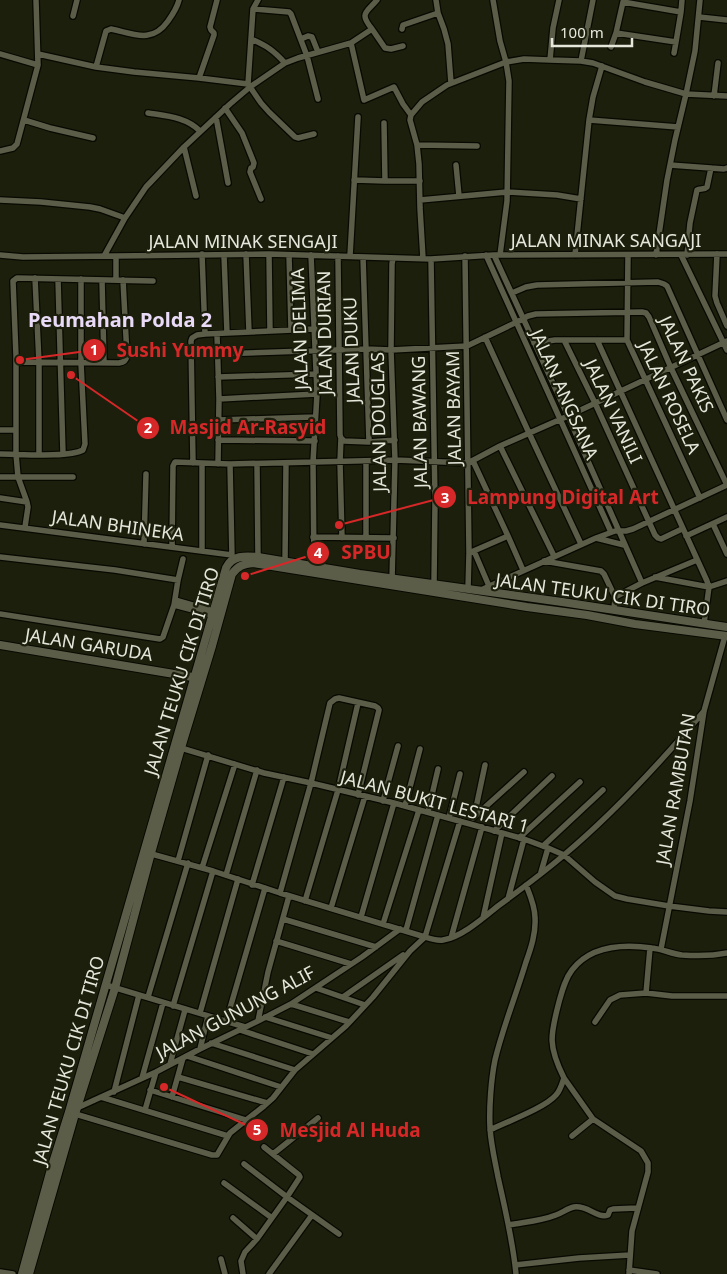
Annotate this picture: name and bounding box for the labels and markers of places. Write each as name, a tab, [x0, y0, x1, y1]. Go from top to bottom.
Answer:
callout: Sushi Yummy	[82, 333, 254, 367]
callout: Masjid Ar-Rasyid	[135, 411, 337, 445]
callout: Lampung Digital Art	[432, 480, 669, 514]
callout: SPBU	[306, 536, 400, 570]
callout: Mesjid Al Huda	[245, 1113, 431, 1147]

